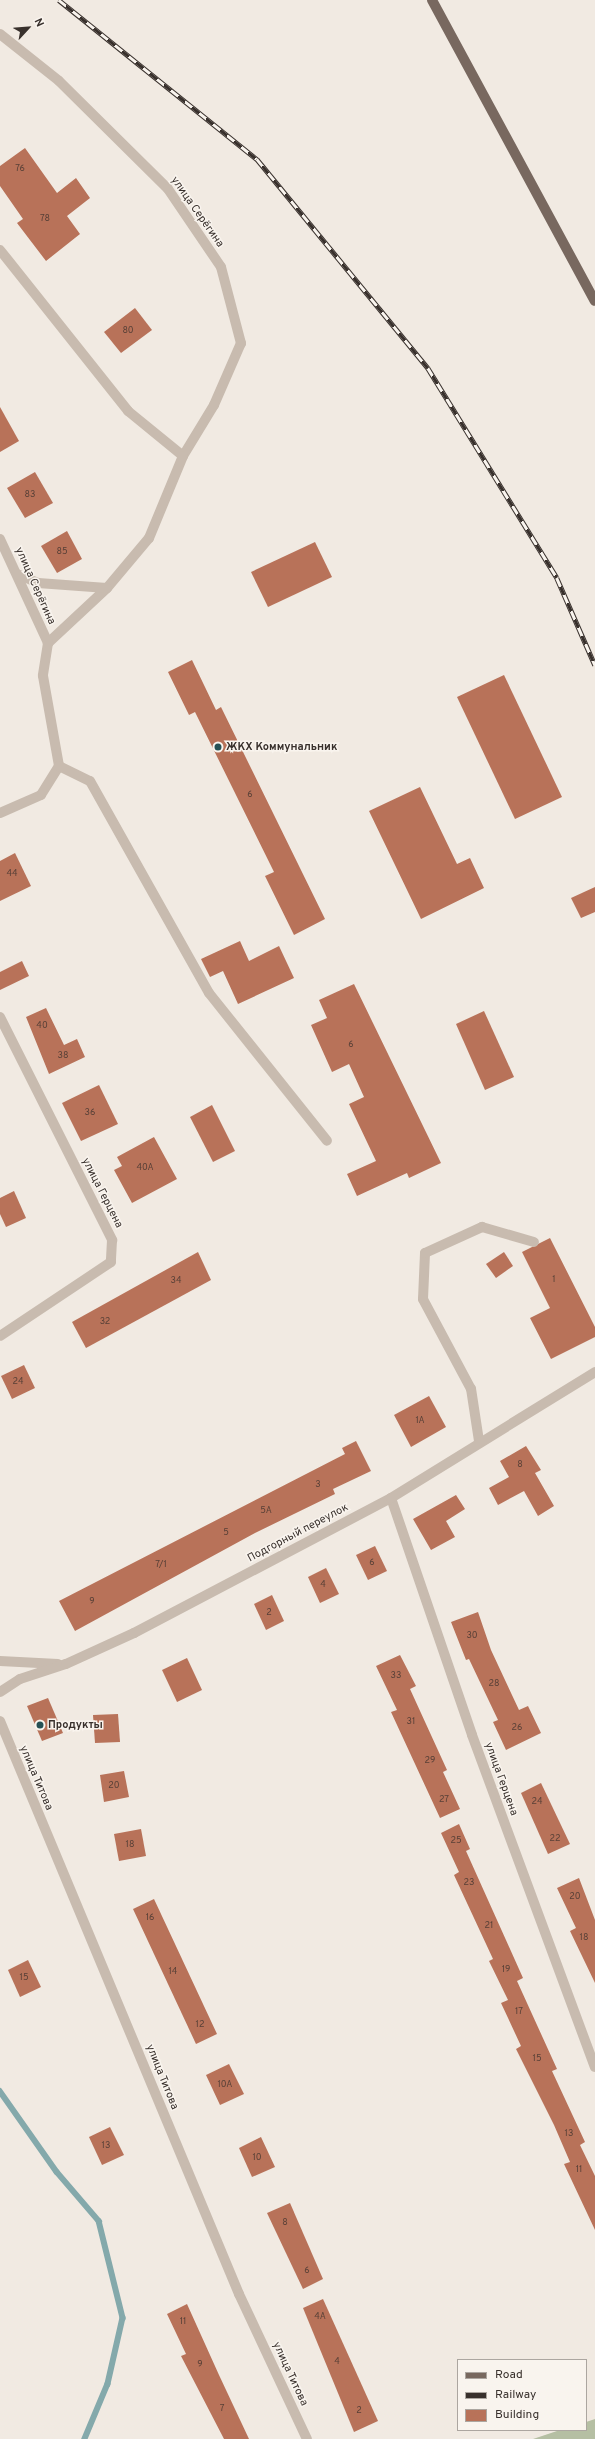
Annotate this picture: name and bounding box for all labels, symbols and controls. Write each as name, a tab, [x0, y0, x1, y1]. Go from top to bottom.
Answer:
north arrow	[8, 8, 48, 48]
text: N	[31, 16, 47, 29]
house number: 76	[15, 164, 25, 174]
street label: улица Серёгина	[168, 174, 226, 250]
house number: 78	[40, 214, 50, 224]
house number: 80	[122, 326, 134, 336]
house number: 83	[25, 490, 35, 500]
street label: улица Серёгина	[12, 545, 58, 627]
house number: 85	[56, 547, 68, 557]
place label: ЖКХ Коммунальник	[226, 740, 337, 754]
marker: ЖКХ Коммунальник	[213, 742, 223, 752]
house number: 6	[247, 790, 253, 800]
house number: 44	[6, 869, 18, 879]
house number: 40	[36, 1021, 48, 1031]
house number: 6	[348, 1040, 354, 1050]
house number: 38	[58, 1051, 68, 1061]
house number: 36	[85, 1108, 95, 1118]
street label: улица Герцена	[79, 1156, 125, 1230]
house number: 40А	[136, 1163, 154, 1173]
house number: 1	[552, 1275, 556, 1285]
house number: 34	[170, 1276, 182, 1286]
house number: 32	[100, 1317, 110, 1327]
house number: 24	[12, 1377, 24, 1387]
house number: 1А	[415, 1416, 425, 1426]
house number: 8	[517, 1460, 523, 1470]
house number: 3	[315, 1480, 321, 1490]
street label: Подгорный переулок	[245, 1501, 351, 1565]
house number: 5А	[260, 1506, 272, 1516]
house number: 5	[223, 1528, 229, 1538]
house number: 6	[369, 1558, 375, 1568]
house number: 7/1	[155, 1560, 167, 1570]
house number: 4	[320, 1580, 326, 1590]
house number: 9	[89, 1597, 95, 1607]
house number: 2	[266, 1608, 272, 1618]
house number: 30	[466, 1631, 478, 1641]
house number: 33	[391, 1671, 401, 1681]
house number: 28	[488, 1679, 500, 1689]
house number: 31	[407, 1717, 415, 1727]
place label: Продукты	[48, 1718, 103, 1732]
marker: Продукты	[35, 1720, 45, 1730]
house number: 26	[512, 1723, 522, 1733]
street label: улица Герцена	[482, 1741, 520, 1817]
street label: улица Титова	[16, 1743, 56, 1813]
house number: 29	[425, 1756, 435, 1766]
house number: 20	[108, 1781, 120, 1791]
house number: 27	[439, 1795, 449, 1805]
house number: 24	[531, 1797, 543, 1807]
house number: 22	[549, 1834, 561, 1844]
house number: 25	[450, 1836, 462, 1846]
house number: 18	[126, 1840, 134, 1850]
house number: 23	[464, 1878, 474, 1888]
house number: 20	[569, 1892, 581, 1902]
house number: 16	[146, 1913, 154, 1923]
house number: 21	[485, 1921, 493, 1931]
house number: 18	[580, 1933, 588, 1943]
house number: 19	[502, 1965, 510, 1975]
house number: 14	[169, 1967, 177, 1977]
house number: 15	[20, 1973, 28, 1983]
house number: 17	[515, 2007, 523, 2017]
house number: 12	[196, 2020, 204, 2030]
street label: улица Титова	[143, 2042, 181, 2112]
house number: 15	[533, 2054, 541, 2064]
house number: 10А	[218, 2080, 232, 2090]
house number: 13	[565, 2129, 573, 2139]
house number: 13	[102, 2141, 110, 2151]
house number: 10	[252, 2153, 262, 2163]
house number: 11	[576, 2165, 582, 2175]
house number: 8	[282, 2218, 288, 2228]
house number: 6	[304, 2266, 310, 2276]
house number: 4А	[314, 2312, 326, 2322]
house number: 11	[180, 2317, 186, 2327]
street label: улица Титова	[269, 2340, 311, 2408]
house number: 4	[334, 2357, 340, 2367]
legend	[457, 2359, 587, 2431]
house number: 9	[197, 2360, 203, 2370]
text: Road	[495, 2367, 523, 2383]
text: Railway	[495, 2387, 536, 2403]
house number: 7	[220, 2404, 224, 2414]
house number: 2	[356, 2406, 362, 2416]
text: Building	[495, 2407, 539, 2423]

